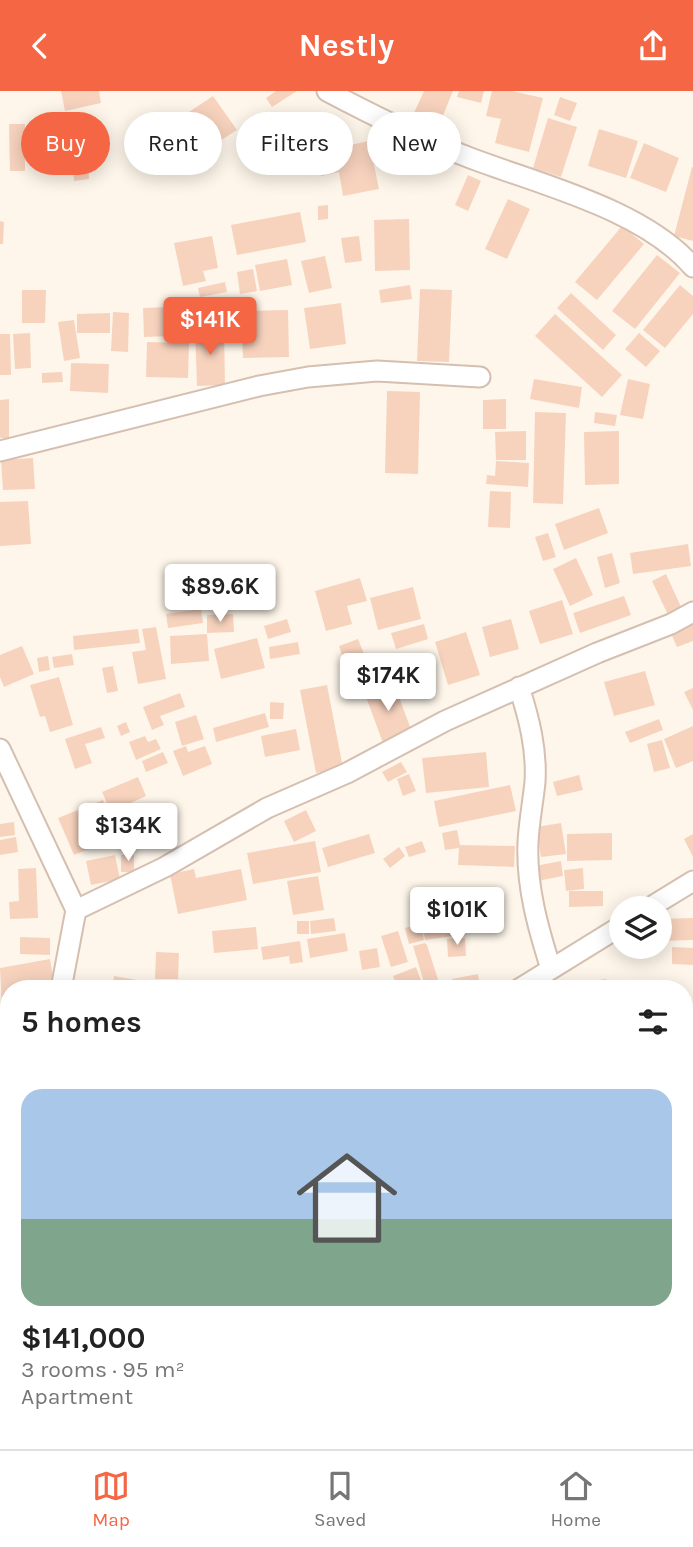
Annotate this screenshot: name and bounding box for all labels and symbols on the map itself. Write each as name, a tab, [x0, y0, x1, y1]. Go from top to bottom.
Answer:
pin: $141K	[161, 297, 259, 357]
pin: $89.6K	[163, 565, 277, 624]
pin: $174K	[339, 653, 437, 713]
pin: $134K	[79, 803, 177, 863]
pin: $101K	[408, 887, 506, 947]

